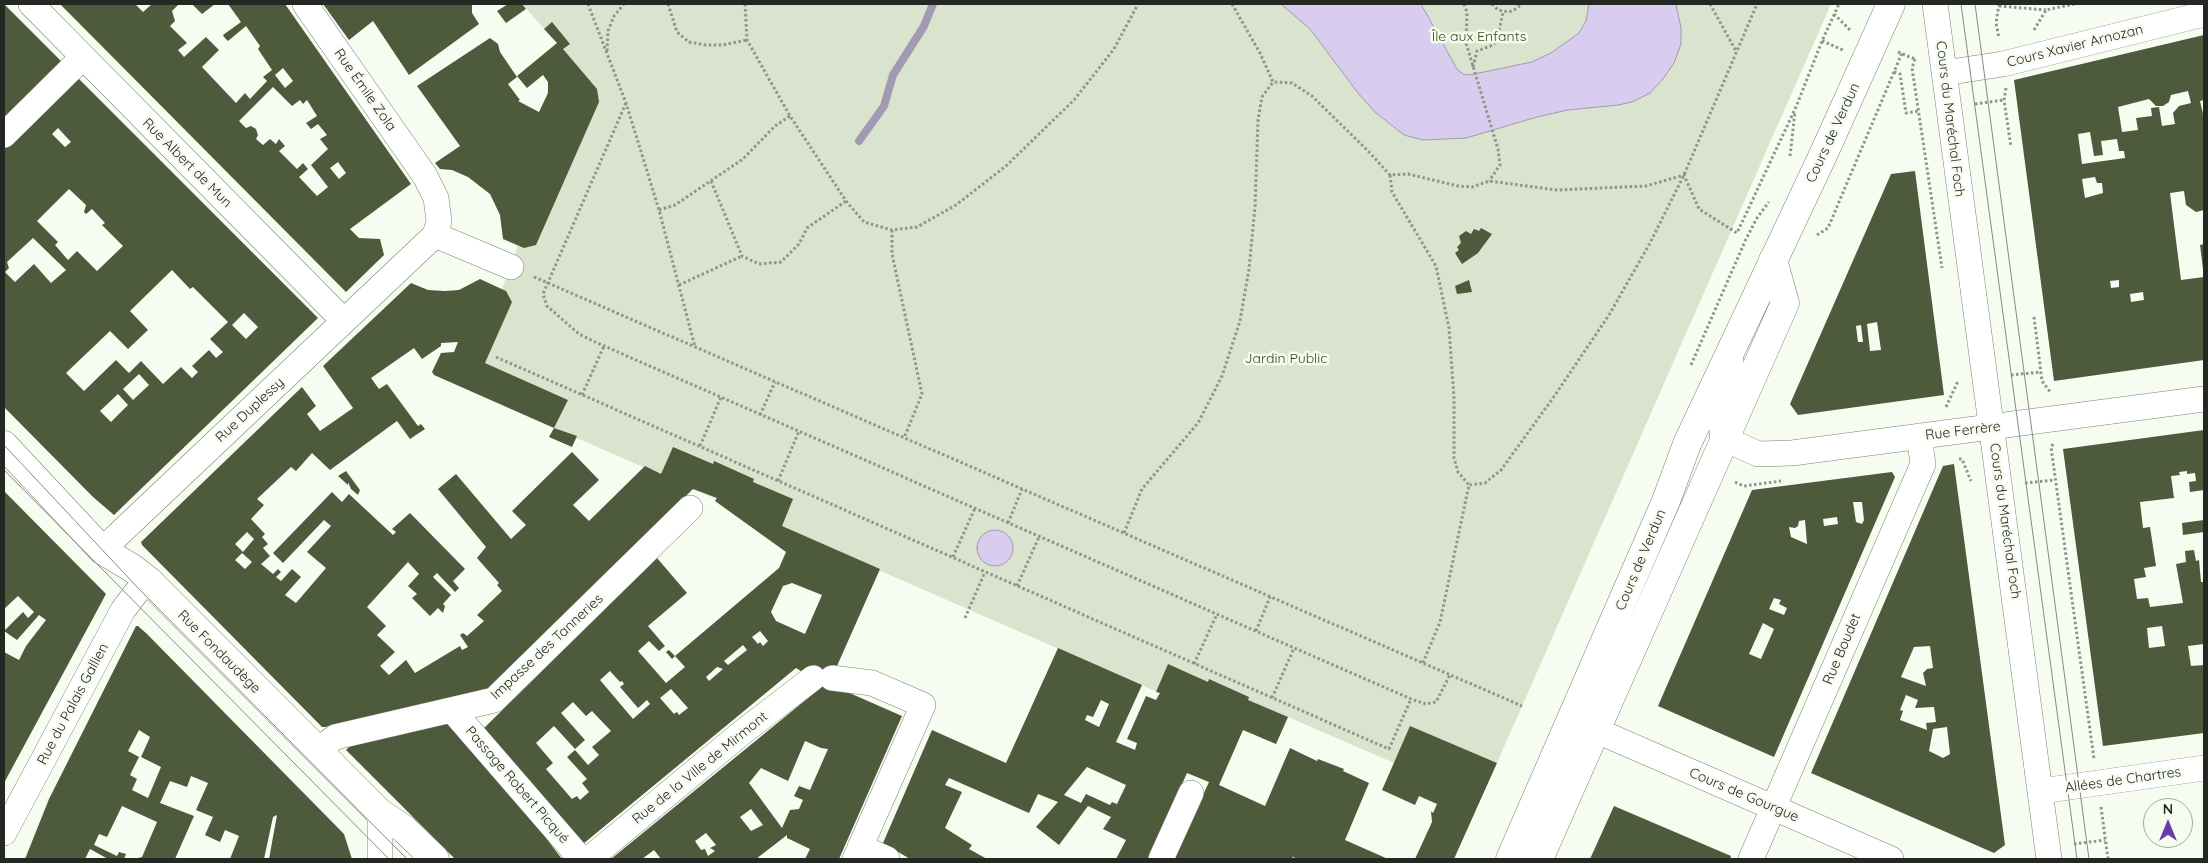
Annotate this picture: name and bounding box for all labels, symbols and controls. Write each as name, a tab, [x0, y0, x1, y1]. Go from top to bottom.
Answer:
street label: Cours Xavier Arnozan	[2005, 21, 2145, 71]
park label: Île aux Enfants	[1432, 29, 1526, 45]
street label: Cours du Maréchal Foch	[1932, 40, 1968, 198]
street label: Rue Émile Zola	[330, 46, 400, 134]
street label: Cours de Verdun	[1803, 80, 1863, 186]
street label: Rue Albert de Mun	[139, 115, 235, 211]
park label: Jardin Public	[1244, 351, 1328, 367]
street label: Rue Duplessy	[212, 374, 288, 446]
street label: Rue Ferrère	[1924, 418, 2002, 444]
street label: Cours du Maréchal Foch	[1986, 442, 2024, 600]
street label: Cours de Verdun	[1612, 507, 1670, 613]
street label: Impasse des Tanneries	[487, 591, 607, 703]
street label: Rue Fondaudège	[174, 607, 264, 697]
street label: Rue Boudet	[1819, 611, 1865, 687]
street label: Rue du Palais Gallien	[34, 640, 112, 768]
street label: Rue de la Ville de Mirmont	[629, 708, 771, 828]
street label: Passage Robert Picqué	[462, 723, 572, 847]
street label: Cours de Gourgue	[1687, 764, 1801, 826]
street label: Allées de Chartres	[2064, 764, 2182, 796]
north arrow	[2143, 798, 2193, 848]
text: N	[2163, 800, 2173, 818]

